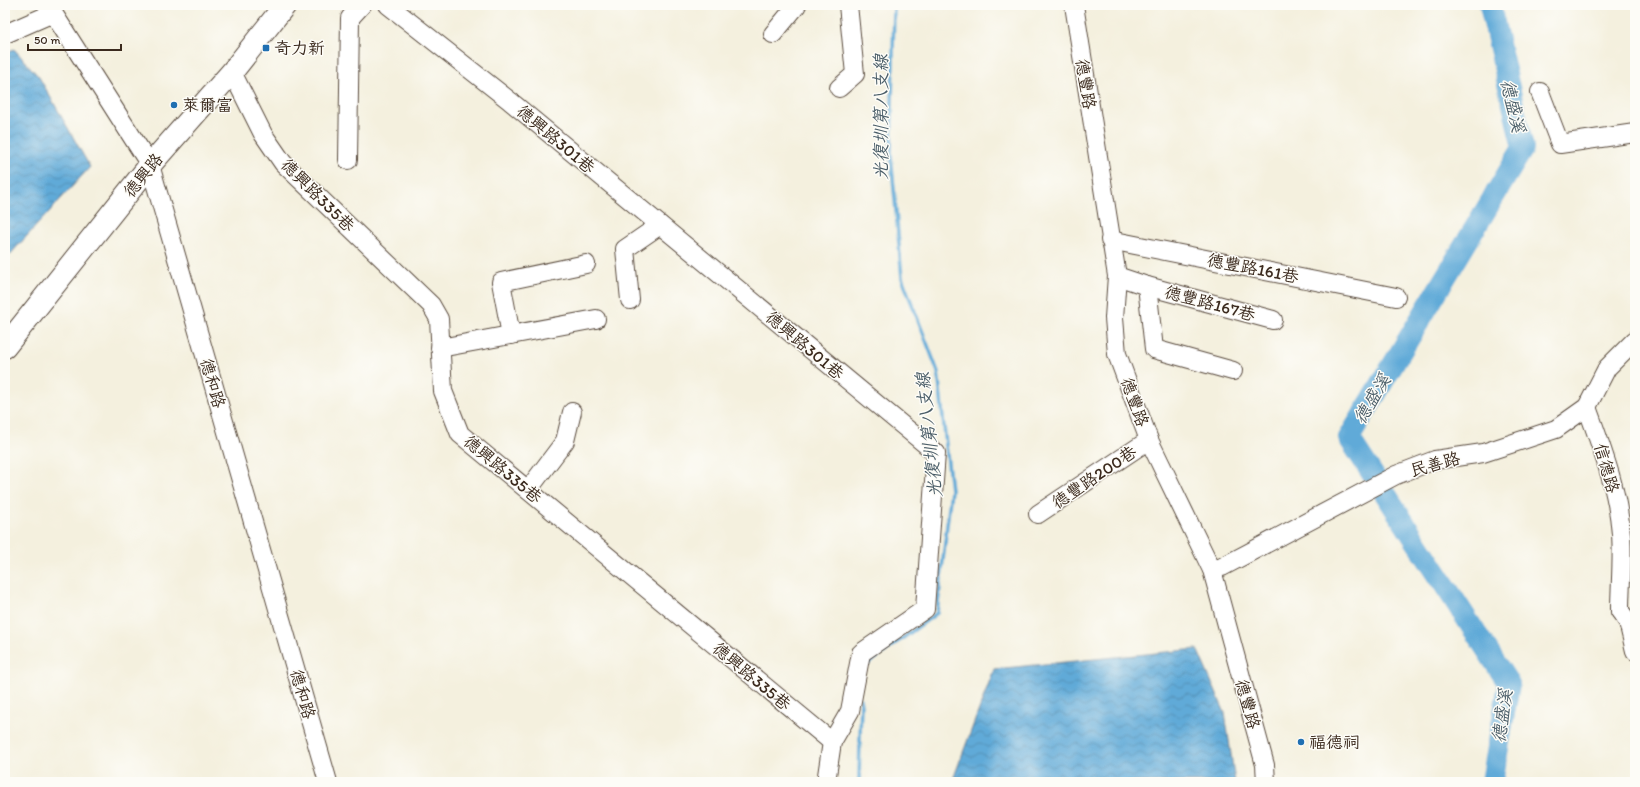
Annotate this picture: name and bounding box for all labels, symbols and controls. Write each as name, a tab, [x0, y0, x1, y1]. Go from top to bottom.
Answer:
scale bar	[28, 26, 121, 52]
text: 50 m	[34, 33, 60, 47]
place label: 奇力新	[274, 38, 325, 58]
marker: 奇力新	[261, 43, 271, 53]
water label: 光復圳第八支線	[870, 53, 892, 180]
street label: 德豐路	[1072, 57, 1100, 111]
water label: 德盛溪	[1496, 77, 1530, 136]
place label: 萊爾富	[182, 95, 233, 115]
marker: 萊爾富	[169, 100, 179, 110]
street label: 德興路301巷	[513, 101, 600, 178]
street label: 德興路	[119, 149, 167, 201]
street label: 德興路335巷	[277, 154, 360, 237]
street label: 德豐路161巷	[1206, 249, 1301, 287]
street label: 德豐路167巷	[1162, 281, 1259, 325]
street label: 德興路301巷	[762, 307, 849, 384]
street label: 德和路	[196, 356, 230, 410]
water label: 德盛溪	[1349, 369, 1396, 428]
water label: 光復圳第八支線	[911, 370, 947, 499]
street label: 德豐路	[1117, 375, 1153, 429]
street label: 德興路335巷	[460, 431, 547, 508]
street label: 德豐路200巷	[1048, 441, 1141, 513]
street label: 信德路	[1590, 441, 1624, 495]
street label: 民善路	[1408, 448, 1462, 480]
street label: 德興路335巷	[709, 638, 796, 715]
street label: 德和路	[286, 667, 320, 721]
street label: 德豐路	[1232, 677, 1264, 731]
water label: 德盛溪	[1487, 687, 1517, 744]
place label: 福德祠	[1309, 732, 1360, 752]
marker: 福德祠	[1296, 737, 1306, 747]

